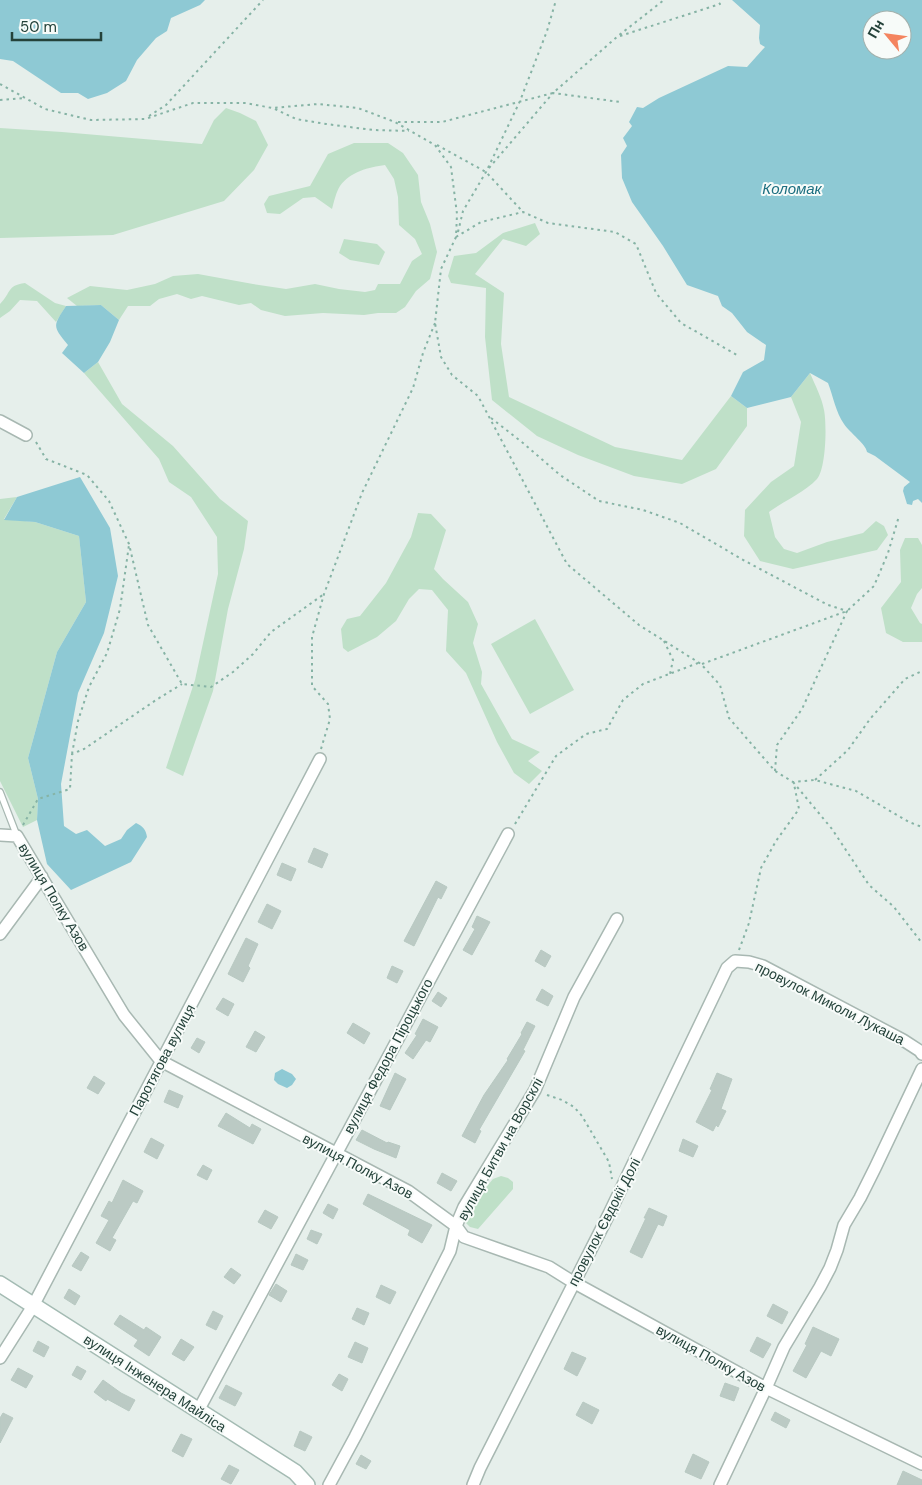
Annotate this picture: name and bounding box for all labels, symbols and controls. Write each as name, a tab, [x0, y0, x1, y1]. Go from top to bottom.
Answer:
scale bar	[12, 10, 101, 42]
north arrow	[862, 10, 912, 60]
text: Пн	[863, 16, 888, 41]
text: 50 m	[20, 17, 57, 37]
water label: Коломак	[762, 179, 823, 199]
street label: вулиця Полку Азов	[15, 840, 93, 954]
street label: провулок Миколи Лукаша	[752, 957, 908, 1049]
street label: вулиця Федора Піроцького	[339, 975, 437, 1137]
street label: Паротягова вулиця	[125, 1001, 199, 1119]
street label: вулиця Битви на Ворсклі	[453, 1075, 547, 1223]
street label: вулиця Полку Азов	[300, 1129, 416, 1203]
street label: провулок Євдокії Долі	[564, 1155, 644, 1289]
street label: вулиця Полку Азов	[653, 1320, 769, 1396]
street label: вулиця Інженера Майліса	[80, 1330, 230, 1436]

